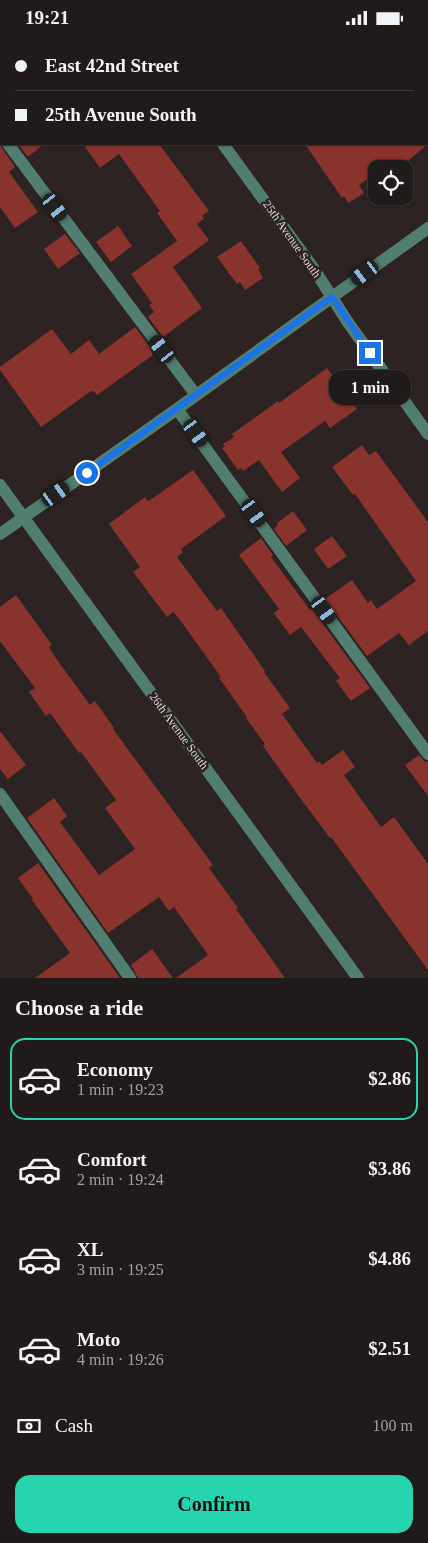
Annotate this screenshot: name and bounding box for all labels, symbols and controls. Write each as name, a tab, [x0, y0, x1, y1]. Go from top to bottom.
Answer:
text: 19:21	[25, 7, 69, 28]
text: East 42nd Street	[45, 55, 179, 76]
text: 25th Avenue South	[45, 104, 197, 125]
map controls	[368, 160, 413, 205]
button: locate	[368, 160, 413, 205]
car	[39, 191, 70, 223]
street label: 25th Avenue South	[260, 198, 324, 280]
car	[348, 258, 381, 288]
car	[146, 333, 177, 365]
route end	[359, 342, 381, 364]
callout: 1 min	[329, 371, 411, 405]
text: 1 min	[351, 379, 389, 396]
car	[181, 416, 210, 450]
route start	[76, 462, 98, 484]
car	[39, 479, 72, 509]
car	[239, 496, 268, 530]
car	[309, 593, 338, 627]
street label: 26th Avenue South	[147, 690, 211, 772]
text: Choose a ride	[15, 995, 143, 1020]
icon: car	[17, 1057, 62, 1102]
text: Economy	[77, 1059, 153, 1080]
text: $2.86	[368, 1068, 411, 1089]
text: 1 min · 19:23	[77, 1081, 164, 1098]
icon: car	[17, 1147, 62, 1192]
text: Comfort	[77, 1149, 147, 1170]
text: $3.86	[368, 1158, 411, 1179]
text: 2 min · 19:24	[77, 1171, 164, 1188]
icon: car	[17, 1237, 62, 1282]
text: XL	[77, 1239, 103, 1260]
text: $4.86	[368, 1248, 411, 1269]
text: 3 min · 19:25	[77, 1261, 164, 1278]
icon: car	[17, 1327, 62, 1372]
text: Moto	[77, 1329, 120, 1350]
text: $2.51	[368, 1338, 411, 1359]
text: 4 min · 19:26	[77, 1351, 164, 1368]
icon: cash	[15, 1412, 43, 1440]
text: Cash	[55, 1415, 93, 1436]
text: 100 m	[373, 1417, 413, 1434]
button: Confirm	[15, 1475, 413, 1533]

